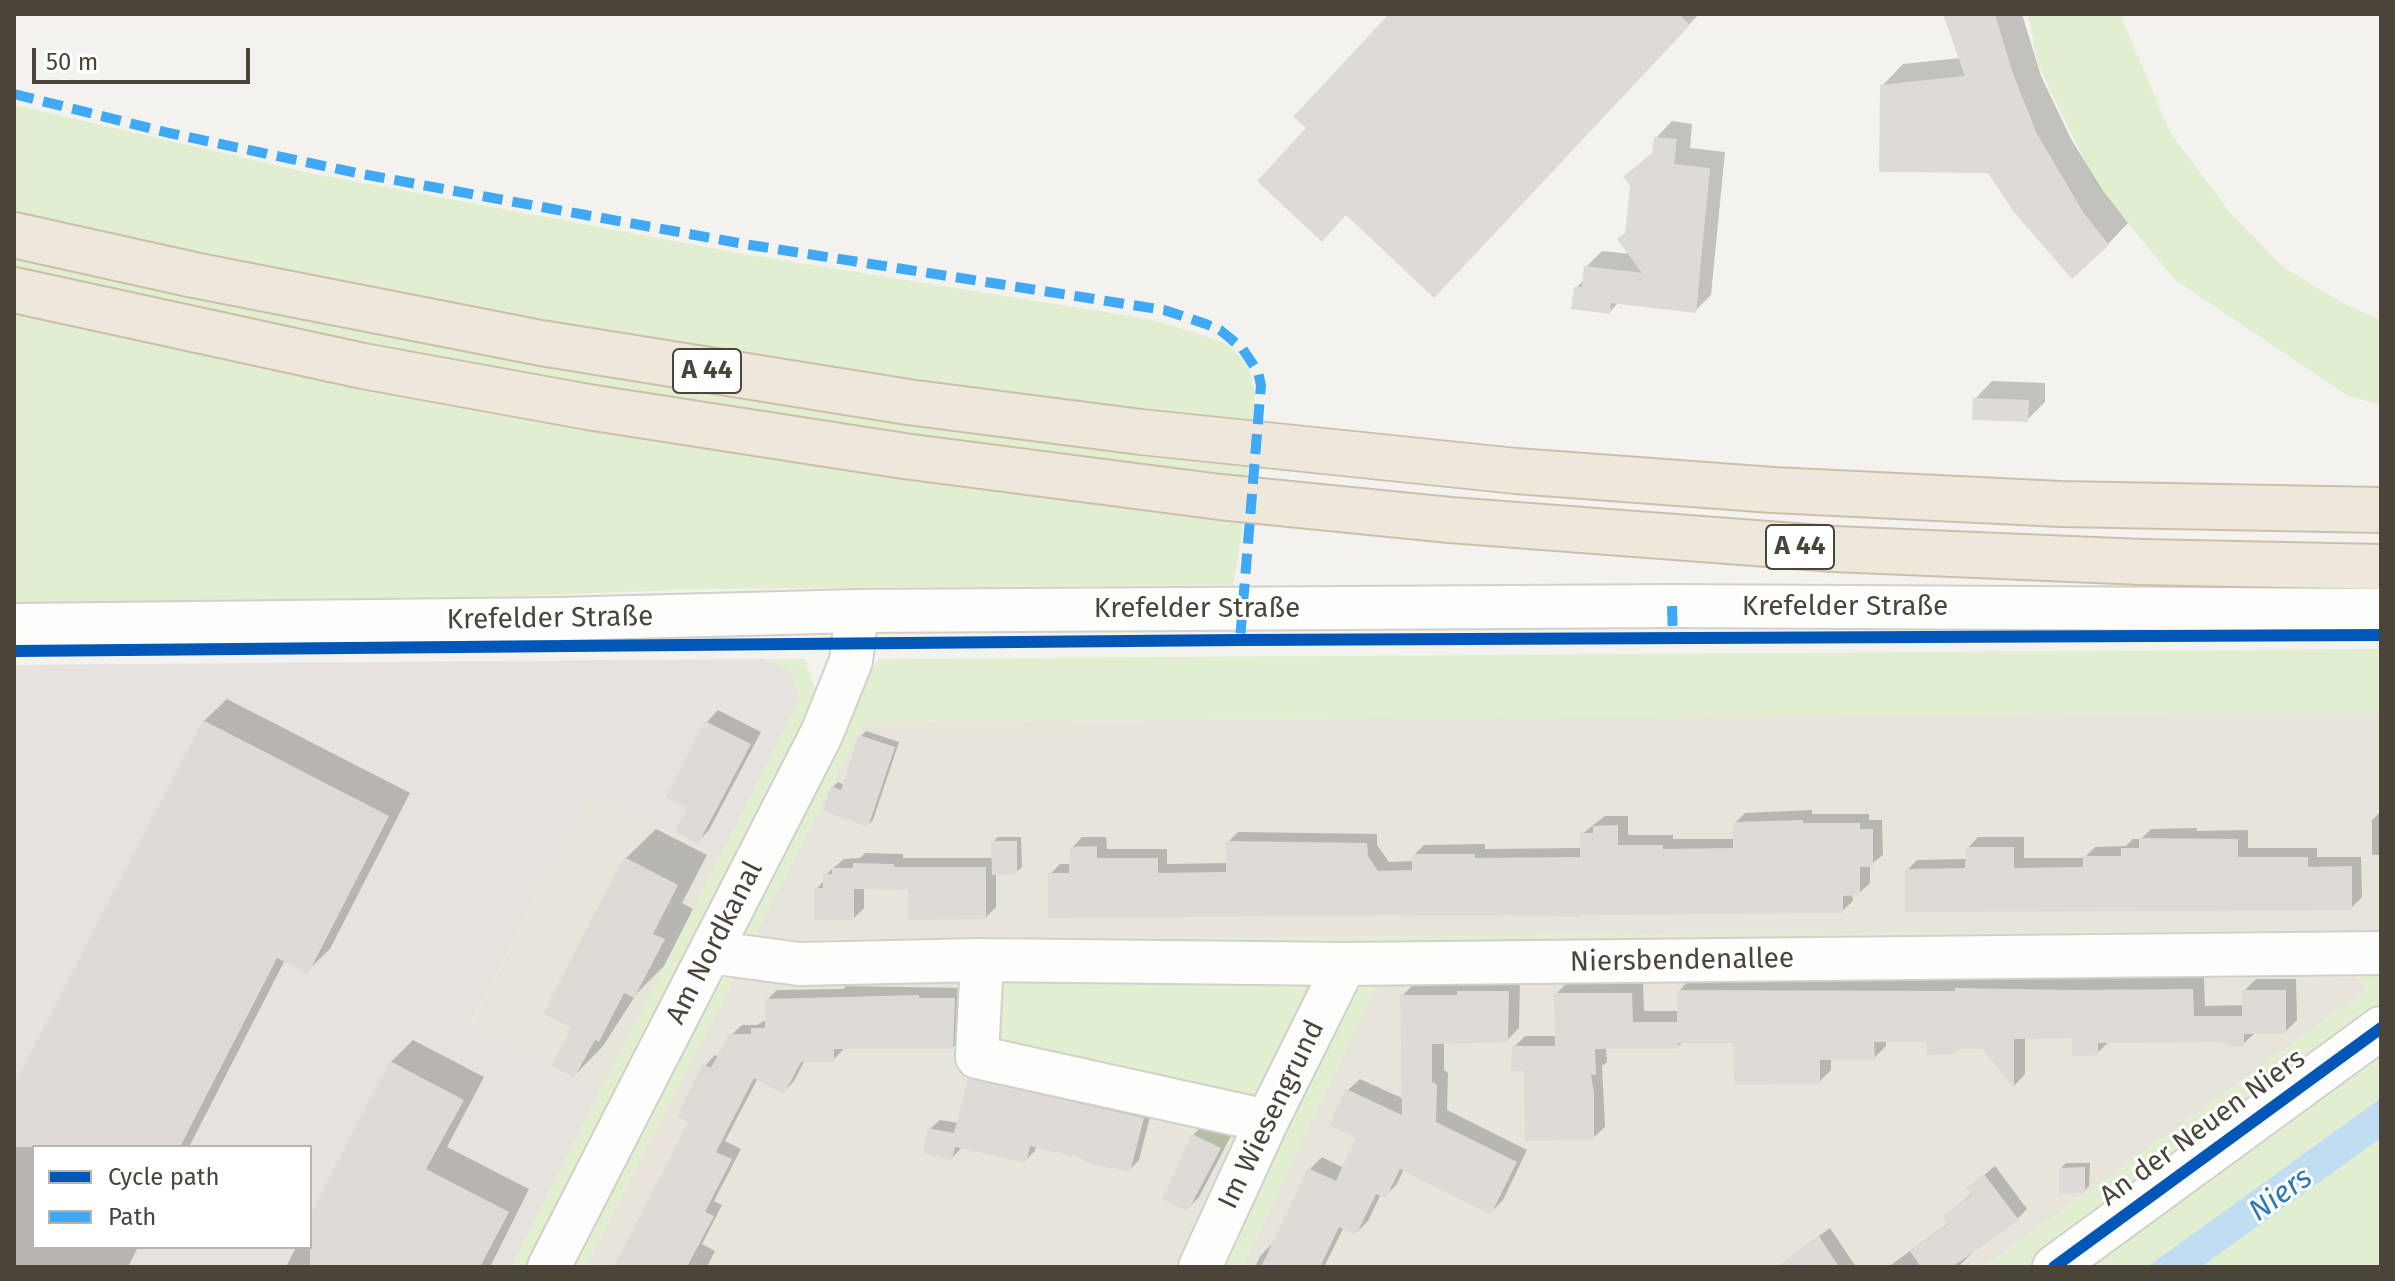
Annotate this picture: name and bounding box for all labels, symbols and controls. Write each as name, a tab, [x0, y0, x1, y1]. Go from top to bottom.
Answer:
scale bar	[36, 32, 254, 82]
text: 50 m	[46, 48, 98, 76]
road number: A 44	[673, 349, 741, 393]
road number: A 44	[1766, 525, 1834, 569]
street label: Krefelder Straße	[1742, 590, 1948, 624]
street label: Krefelder Straße	[1094, 592, 1300, 626]
street label: Krefelder Straße	[446, 600, 654, 638]
street label: Am Nordkanal	[660, 856, 770, 1030]
street label: Niersbendenallee	[1570, 942, 1794, 980]
street label: Im Wiesengrund	[1212, 1015, 1332, 1215]
street label: An der Neuen Niers	[2094, 1042, 2312, 1214]
legend	[32, 1145, 312, 1249]
water label: Niers	[2243, 1160, 2319, 1230]
text: Cycle path	[108, 1163, 220, 1191]
text: Path	[108, 1203, 156, 1231]

